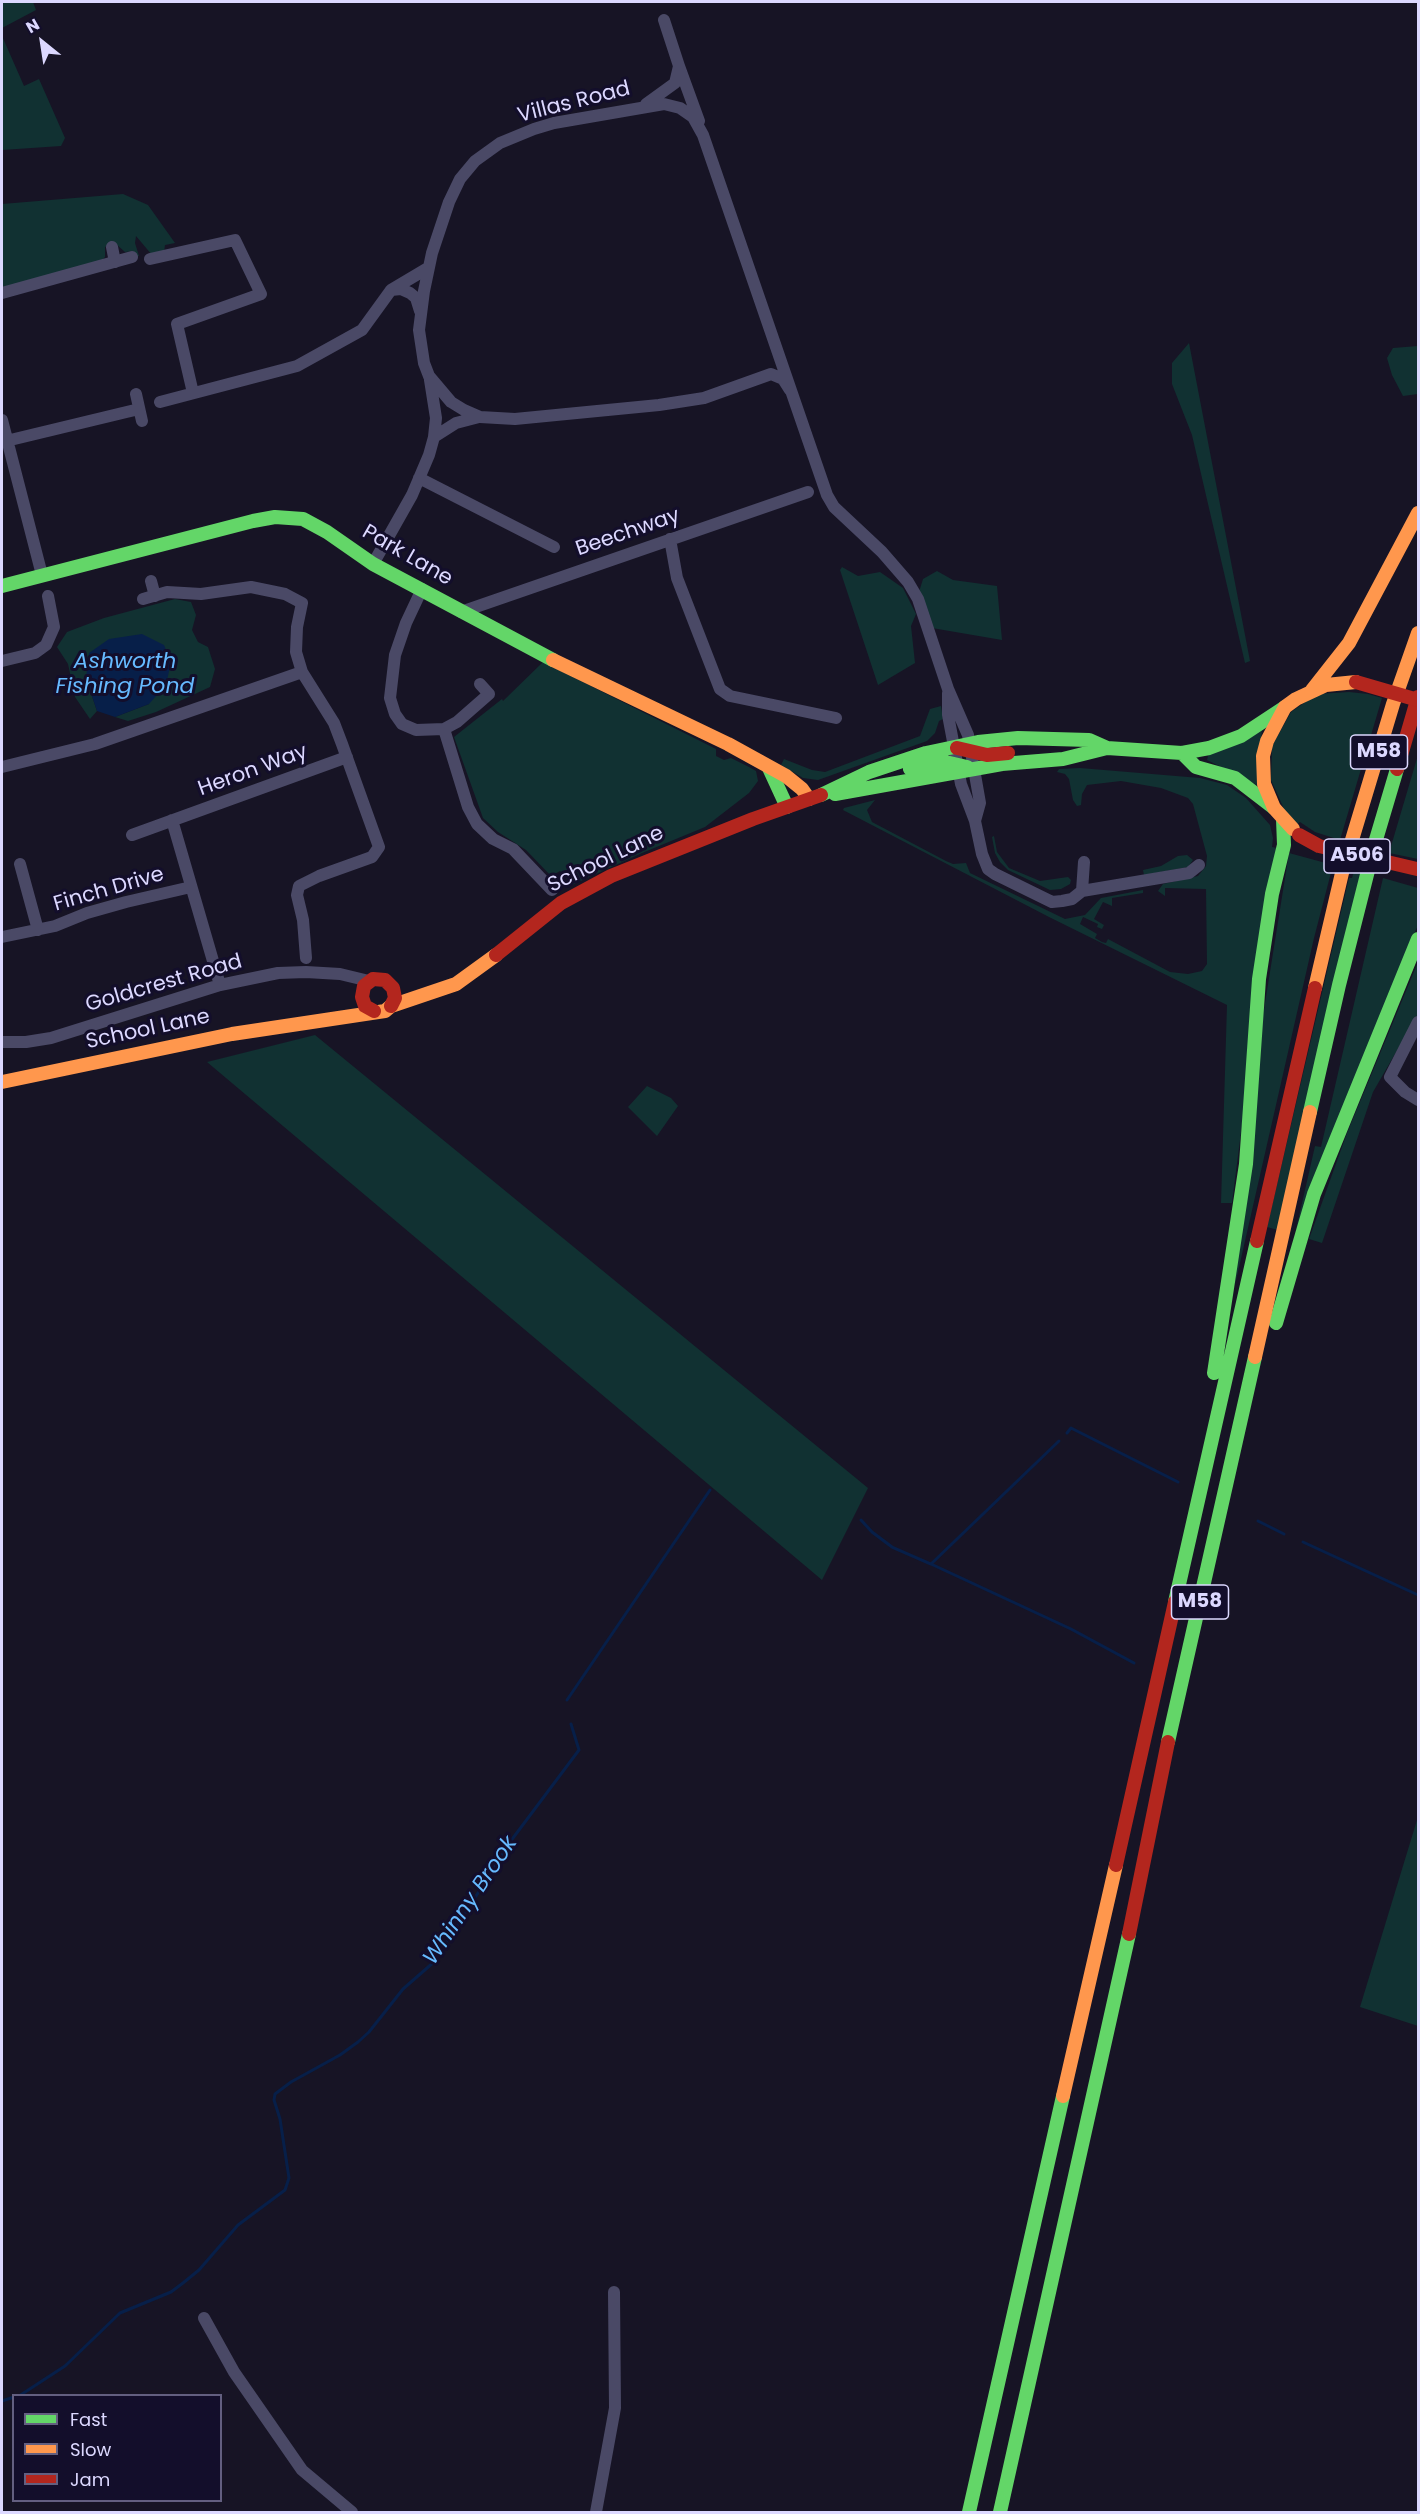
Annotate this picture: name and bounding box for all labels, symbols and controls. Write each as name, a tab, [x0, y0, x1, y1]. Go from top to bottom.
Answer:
north arrow	[12, 12, 72, 72]
text: N	[22, 13, 44, 39]
street label: Villas Road	[515, 77, 633, 129]
street label: Beechway	[573, 503, 683, 563]
street label: Park Lane	[357, 520, 457, 592]
water label: Ashworth Fishing Pond	[56, 649, 194, 700]
road number: M58	[1350, 735, 1408, 769]
street label: Heron Way	[195, 740, 311, 802]
street label: School Lane	[544, 821, 668, 899]
road number: A506	[1324, 839, 1390, 873]
street label: Finch Drive	[51, 862, 167, 918]
street label: Goldcrest Road	[83, 950, 245, 1018]
street label: School Lane	[84, 1005, 212, 1055]
road number: M58	[1172, 1585, 1228, 1619]
water label: Whinny Brook	[418, 1832, 524, 1970]
legend	[12, 2394, 222, 2502]
text: Fast	[70, 2407, 107, 2432]
text: Slow	[70, 2437, 111, 2462]
text: Jam	[70, 2467, 110, 2492]

